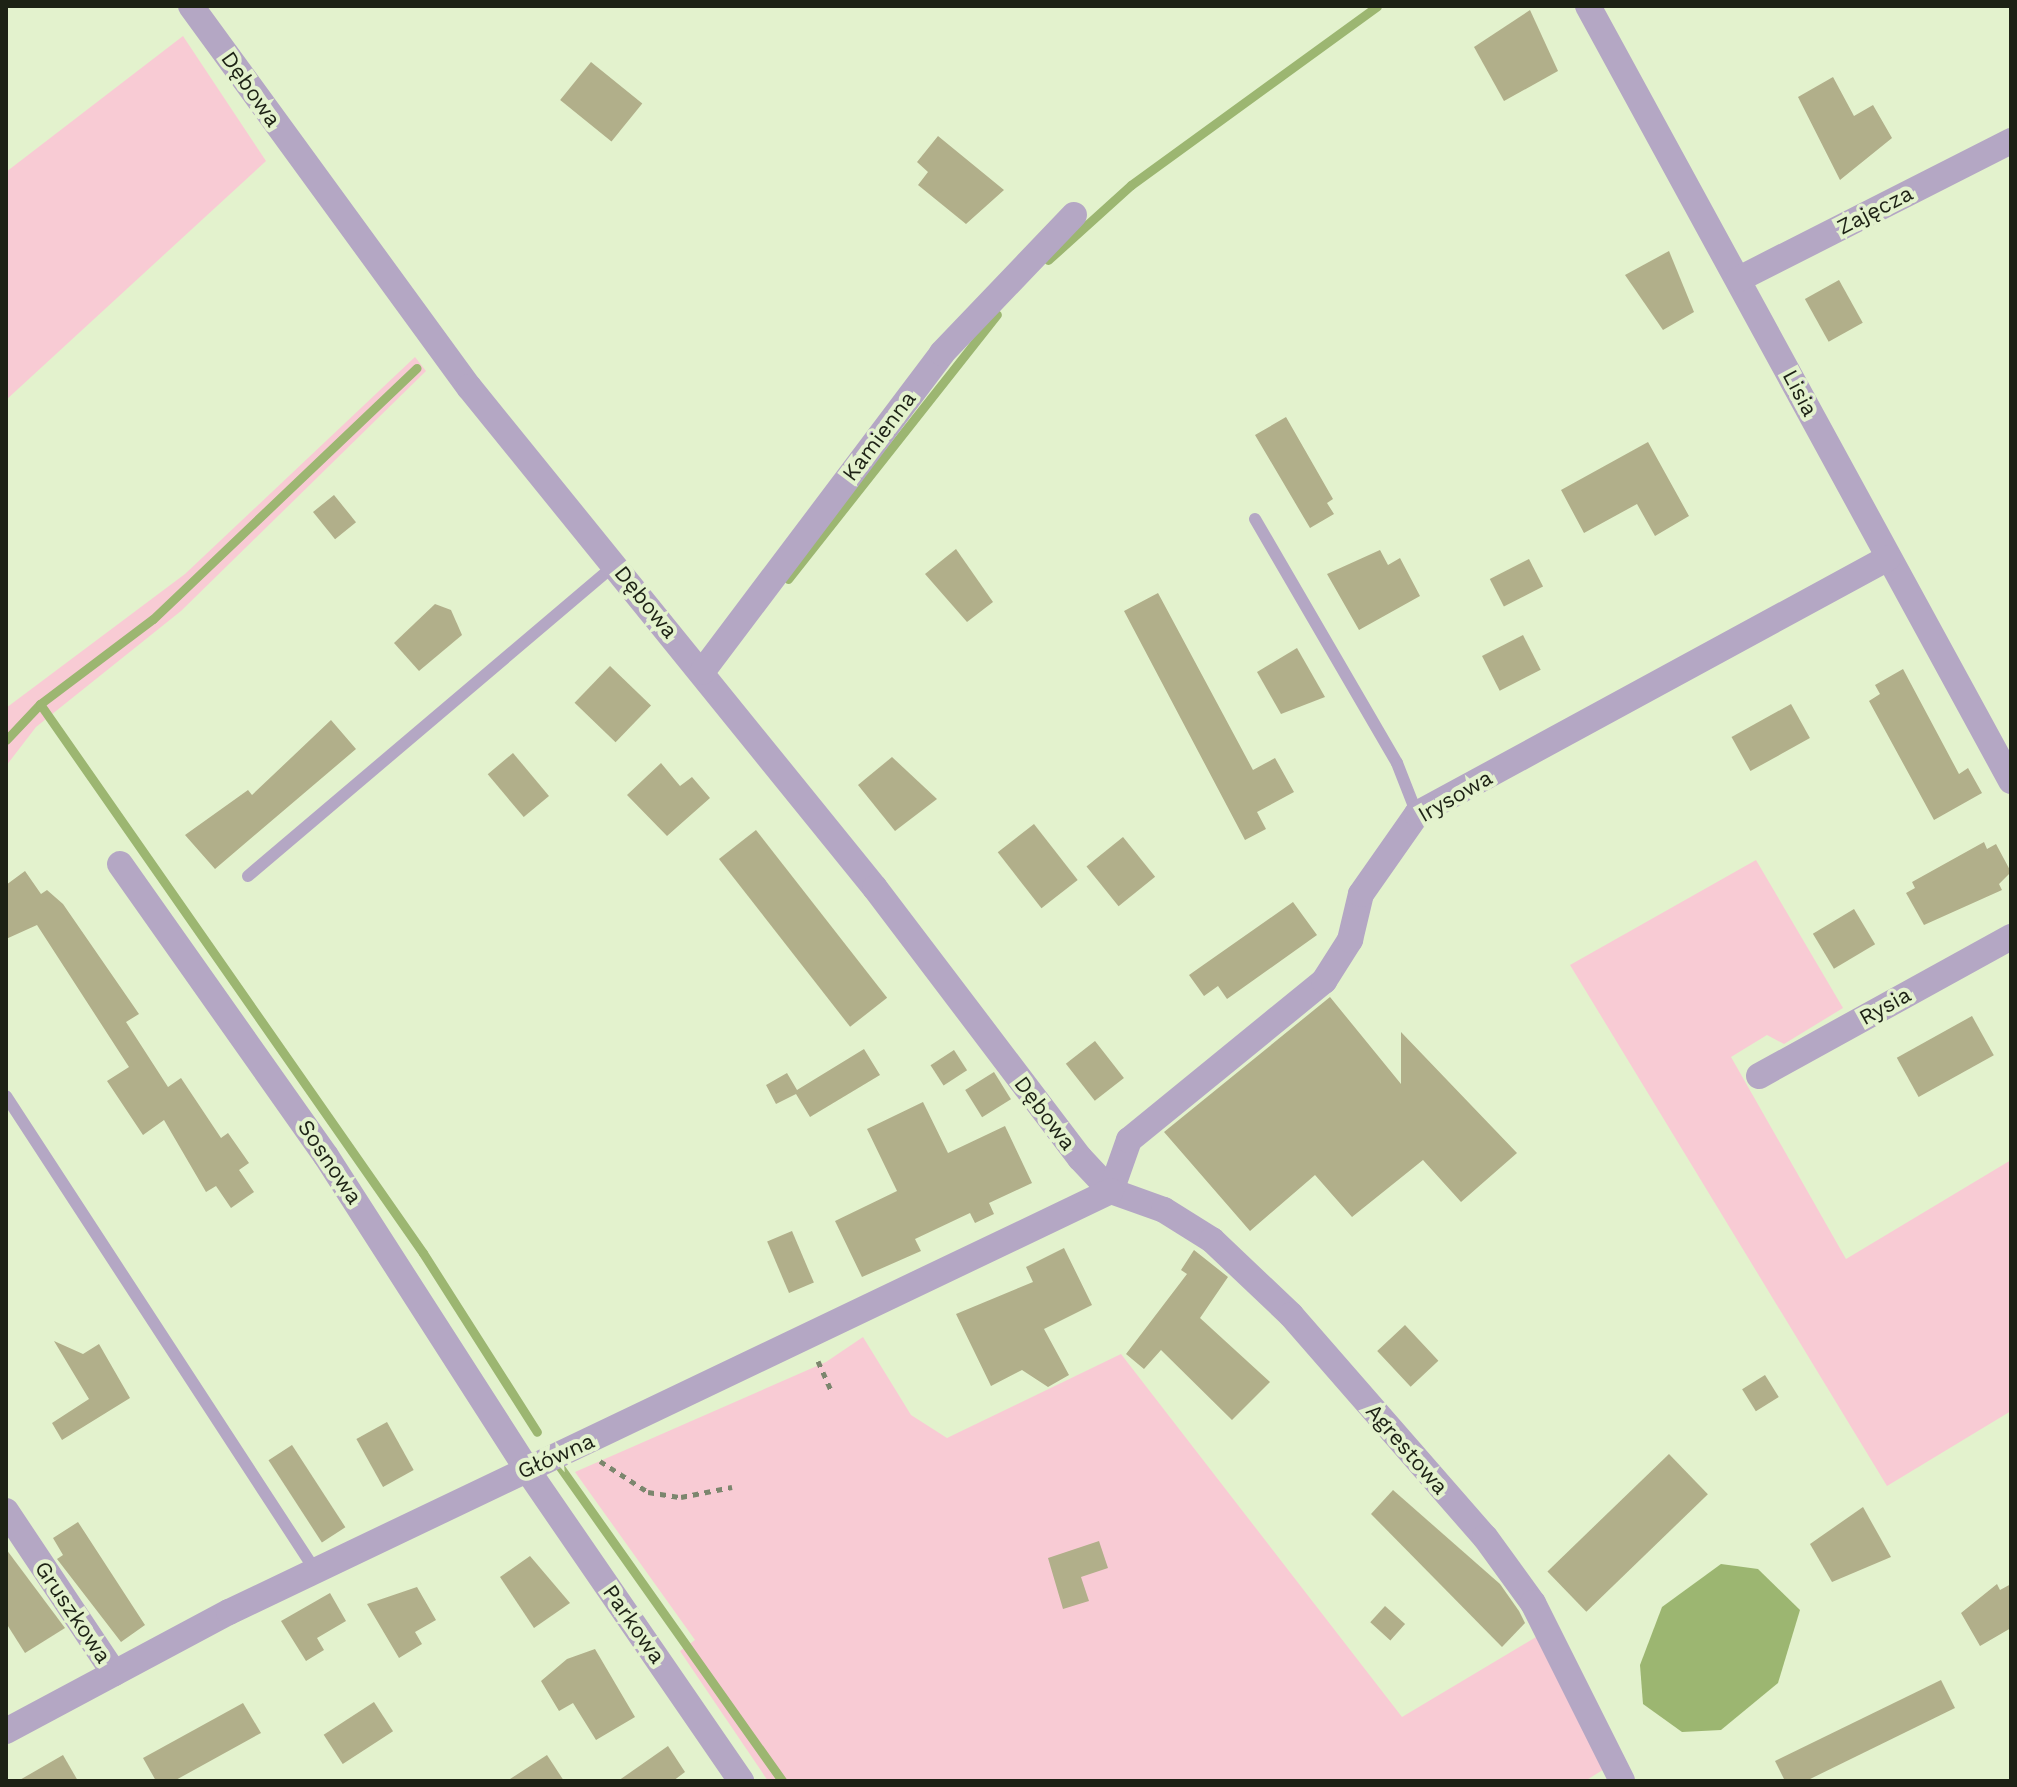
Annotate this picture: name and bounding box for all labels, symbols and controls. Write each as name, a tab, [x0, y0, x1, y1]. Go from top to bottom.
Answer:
street label: Dębowa	[216, 46, 286, 132]
street label: Zajęcza	[1833, 180, 1917, 240]
street label: Lisia	[1777, 365, 1823, 421]
street label: Kamienna	[837, 386, 921, 486]
street label: Dębowa	[609, 560, 683, 644]
street label: Irysowa	[1413, 764, 1497, 828]
street label: Rysia	[1855, 981, 1915, 1031]
street label: Dębowa	[1009, 1071, 1081, 1155]
street label: Sosnowa	[292, 1115, 368, 1209]
street label: Agrestowa	[1360, 1398, 1454, 1500]
street label: Główna	[513, 1427, 599, 1485]
street label: Gruszkowa	[29, 1556, 117, 1668]
street label: Parkowa	[597, 1579, 671, 1669]

